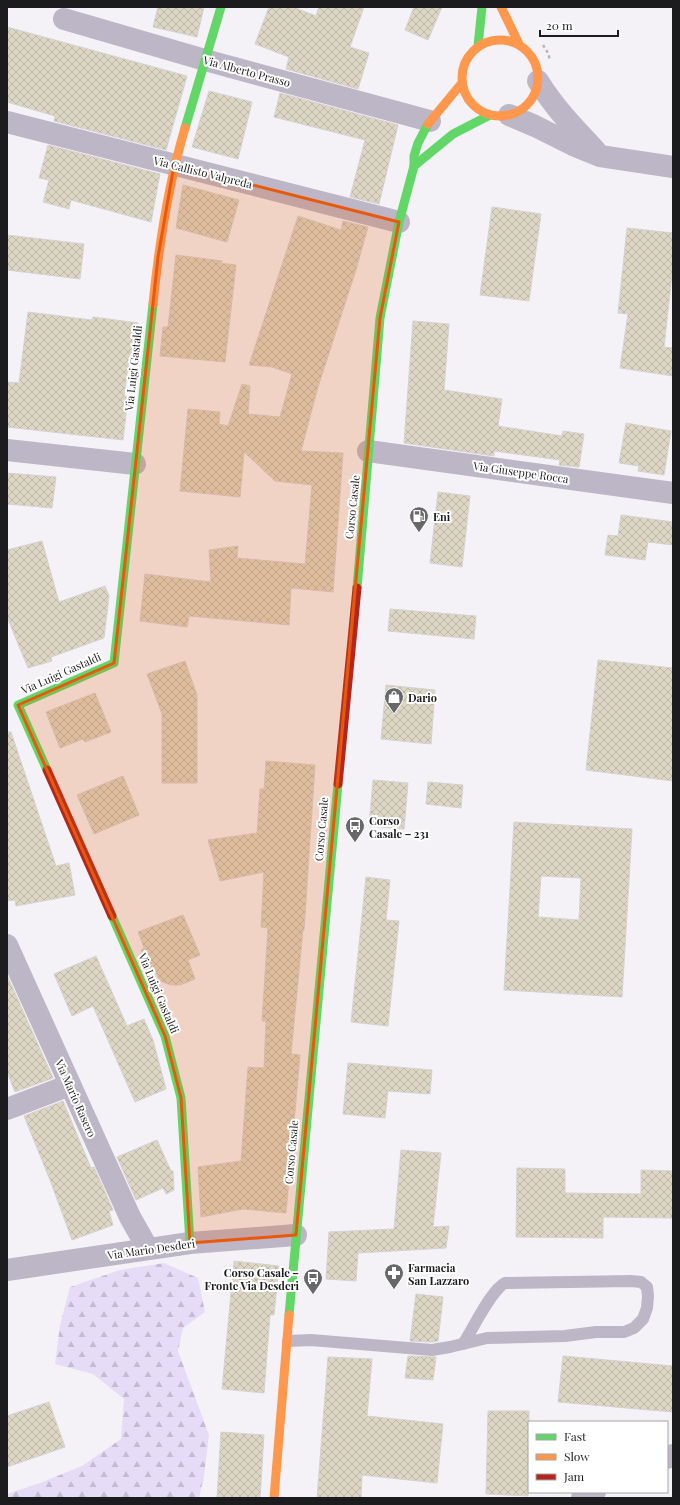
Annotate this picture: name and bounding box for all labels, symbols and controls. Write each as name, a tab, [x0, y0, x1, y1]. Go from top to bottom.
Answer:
scale bar	[540, 12, 618, 38]
text: 20 m	[546, 17, 573, 33]
street label: Via Alberto Prasso	[201, 52, 292, 90]
street label: Via Callisto Valpreda	[151, 152, 254, 192]
street label: Via Luigi Gastaldi	[121, 325, 145, 412]
street label: Via Giuseppe Rocca	[471, 458, 570, 486]
street label: Corso Casale	[341, 474, 363, 540]
fuel station icon: Eni	[408, 505, 430, 533]
place label: Eni	[433, 509, 451, 524]
street label: Via Luigi Gastaldi	[18, 649, 103, 698]
shop icon: Dario	[383, 686, 405, 714]
place label: Dario	[408, 690, 437, 705]
street label: Corso Casale	[311, 796, 331, 862]
place label: Corso Casale – 231	[369, 813, 429, 841]
bus stop icon: Corso Casale – 231	[344, 815, 366, 843]
street label: Via Luigi Gastaldi	[135, 950, 183, 1035]
street label: Via Mario Rasero	[52, 1056, 100, 1139]
street label: Corso Casale	[281, 1119, 301, 1185]
street label: Via Mario Desderi	[105, 1235, 196, 1263]
place label: Farmacia San Lazzaro	[408, 1260, 469, 1288]
pharmacy icon: Farmacia San Lazzaro	[383, 1262, 405, 1290]
place label: Corso Casale – Fronte Via Desderi	[204, 1265, 300, 1293]
bus stop icon: Corso Casale – Fronte Via Desderi	[302, 1267, 324, 1295]
legend	[528, 1421, 668, 1493]
text: Fast	[564, 1428, 587, 1444]
text: Slow	[564, 1448, 590, 1464]
text: Jam	[563, 1468, 585, 1484]

